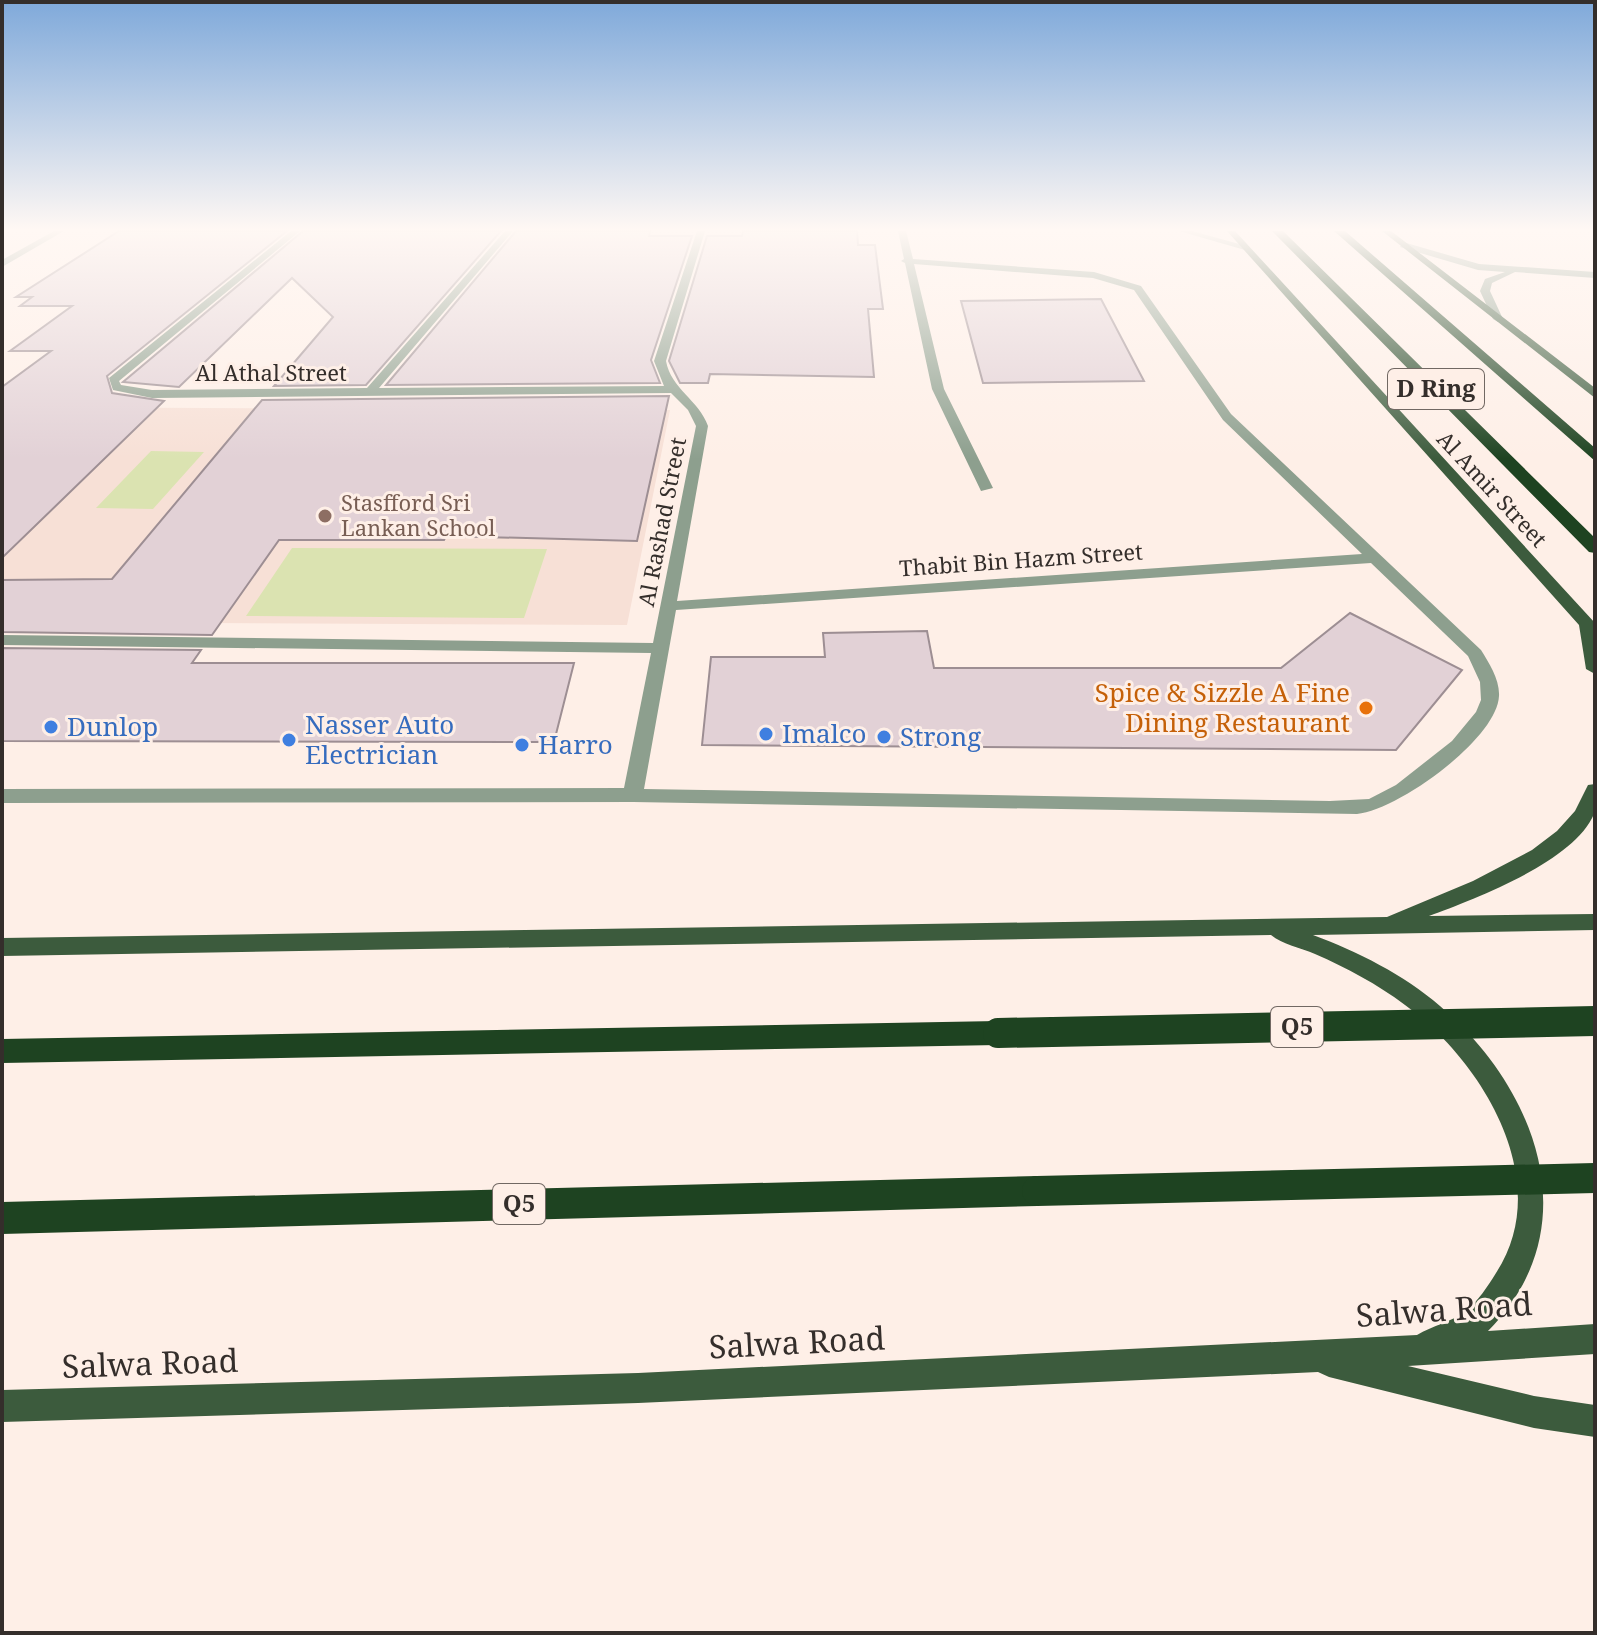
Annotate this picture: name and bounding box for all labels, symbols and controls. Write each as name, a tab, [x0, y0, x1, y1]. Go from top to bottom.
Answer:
street label: Al Athal Street	[195, 357, 347, 387]
road number: D Ring	[1388, 369, 1484, 409]
street label: Al Amir Street	[1431, 424, 1555, 553]
street label: Al Rashad Street	[630, 434, 692, 609]
place label: Stasfford Sri Lankan School	[341, 487, 496, 542]
marker: Stasfford Sri Lankan School	[316, 507, 334, 525]
street label: Thabit Bin Hazm Street	[898, 536, 1144, 582]
place label: Spice & Sizzle A Fine Dining Restaurant	[1095, 674, 1350, 740]
marker: Spice & Sizzle A Fine Dining Restaurant	[1357, 699, 1375, 717]
place label: Nasser Auto Electrician	[305, 706, 454, 772]
place label: Dunlop	[67, 708, 158, 744]
place label: Imalco	[782, 715, 867, 751]
marker: Dunlop	[42, 718, 60, 736]
place label: Strong	[900, 718, 981, 754]
marker: Imalco	[757, 725, 775, 743]
place label: Harro	[538, 726, 613, 762]
marker: Strong	[875, 728, 893, 746]
marker: Nasser Auto Electrician	[280, 731, 298, 749]
marker: Harro	[513, 736, 531, 754]
road number: Q5	[1271, 1007, 1323, 1047]
road number: Q5	[493, 1184, 545, 1224]
street label: Salwa Road	[1354, 1281, 1534, 1336]
street label: Salwa Road	[708, 1315, 886, 1368]
street label: Salwa Road	[61, 1338, 239, 1387]

